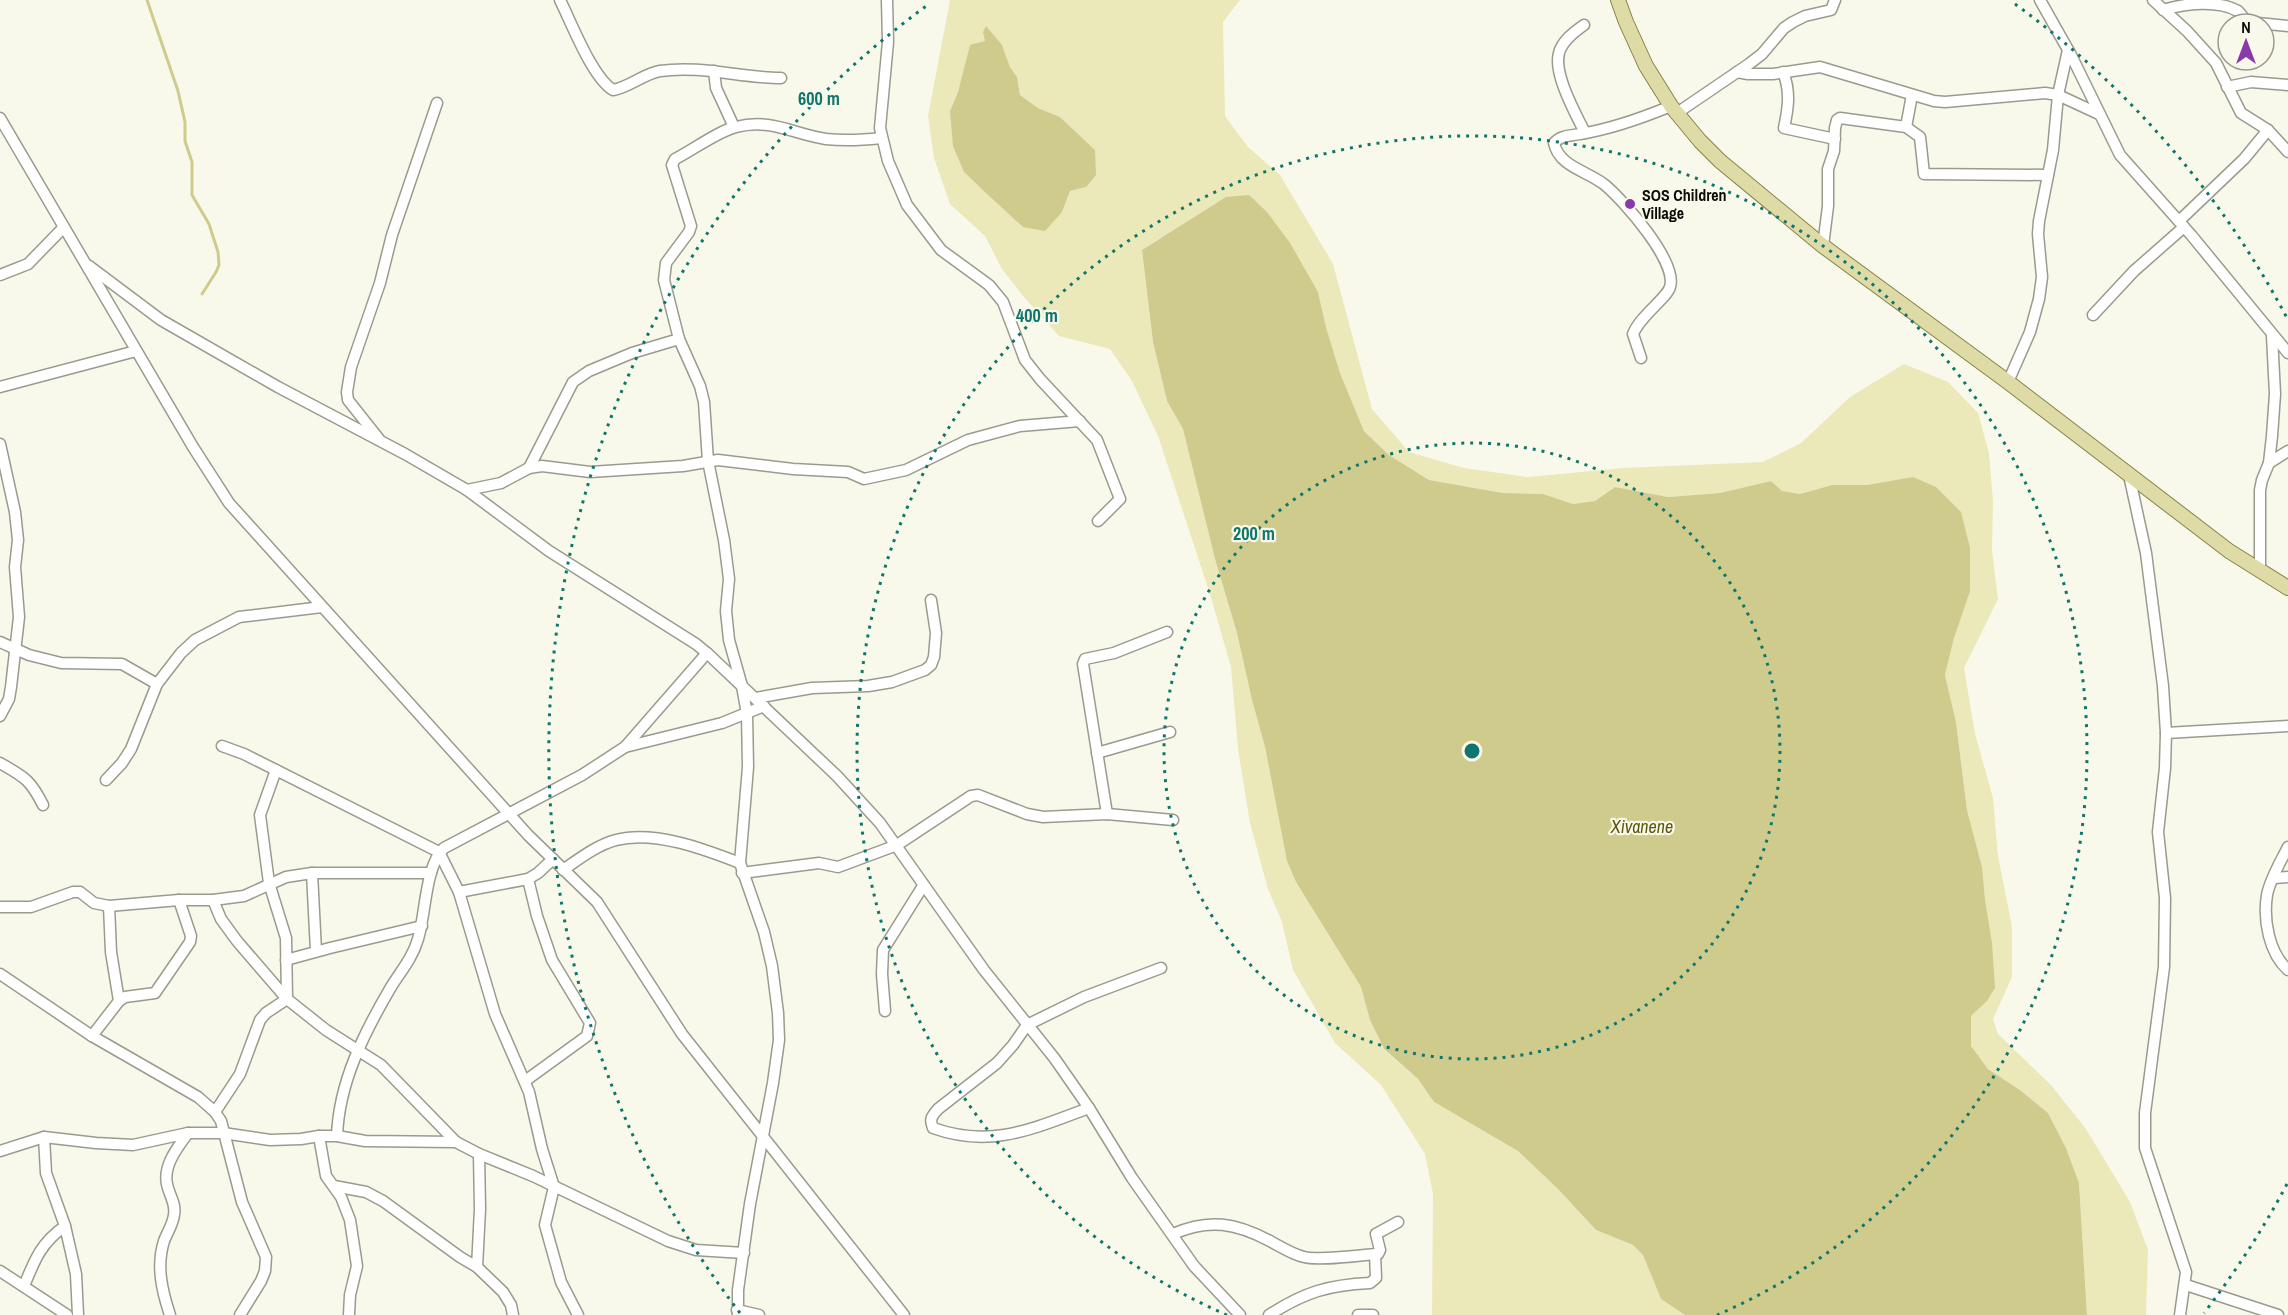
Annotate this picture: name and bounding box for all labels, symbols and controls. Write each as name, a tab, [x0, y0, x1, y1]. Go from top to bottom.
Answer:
north arrow	[2216, 12, 2276, 72]
text: N	[2241, 16, 2251, 38]
text: 600 m	[798, 86, 840, 111]
place label: SOS Children Village	[1642, 184, 1727, 224]
marker: SOS Children Village	[1623, 197, 1637, 211]
text: 400 m	[1016, 303, 1058, 328]
text: 200 m	[1233, 521, 1275, 546]
centre of rings	[1462, 741, 1482, 761]
water label: Xivanene	[1610, 814, 1673, 839]

